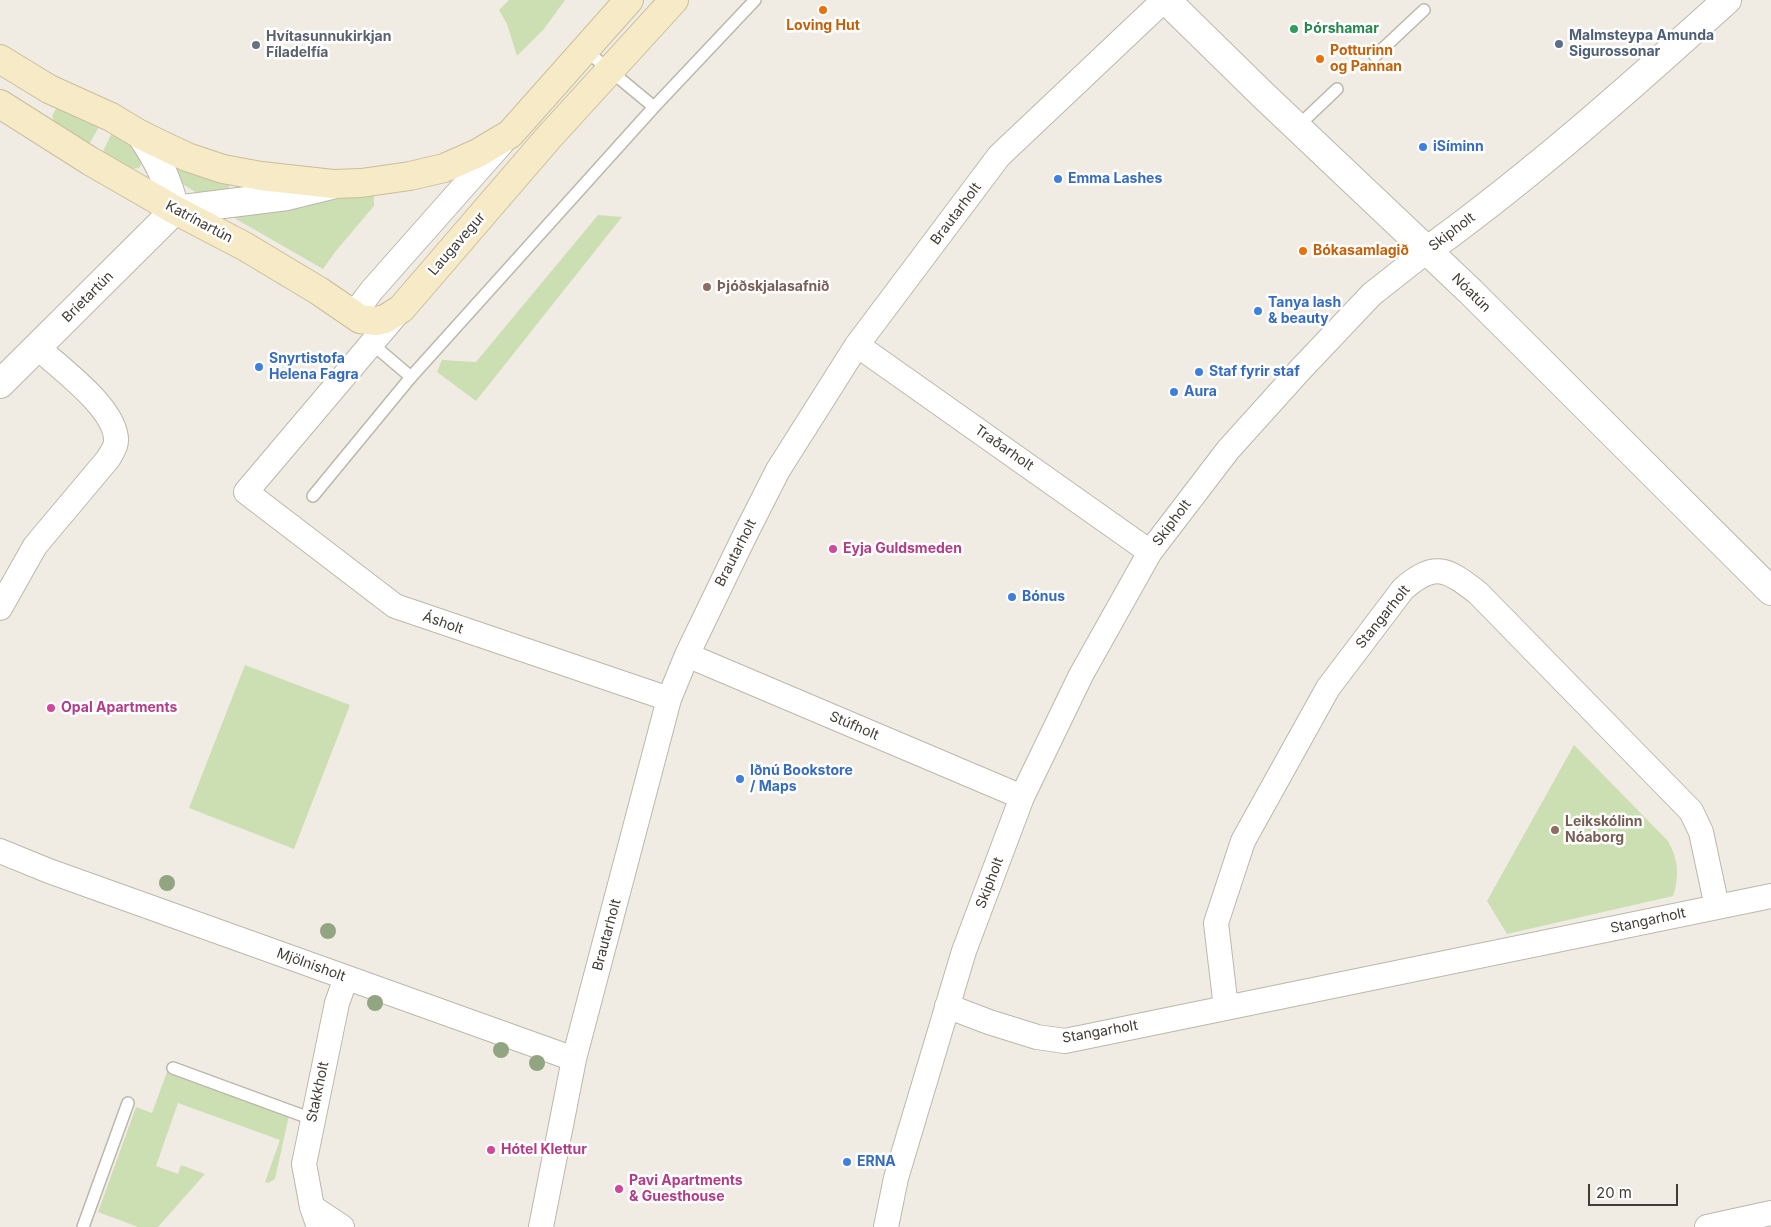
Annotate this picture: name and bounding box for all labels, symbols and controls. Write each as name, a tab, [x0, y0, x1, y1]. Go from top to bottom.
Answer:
marker: Loving Hut	[817, 4, 829, 16]
place label: Loving Hut	[786, 18, 860, 34]
place label: Þórshamar	[1304, 21, 1379, 37]
marker: Þórshamar	[1288, 23, 1300, 35]
place label: Malmsteypa Amunda Sigurossonar	[1569, 28, 1714, 60]
place label: Hvítasunnukirkjan Fíladelfía	[266, 29, 391, 62]
marker: Malmsteypa Amunda Sigurossonar	[1553, 38, 1565, 50]
marker: Hvítasunnukirkjan Fíladelfía	[250, 39, 262, 51]
place label: Potturinn og Pannan	[1330, 43, 1402, 75]
marker: Potturinn og Pannan	[1314, 53, 1326, 65]
place label: iSíminn	[1433, 139, 1484, 155]
marker: iSíminn	[1417, 141, 1429, 153]
place label: Emma Lashes	[1068, 171, 1162, 187]
marker: Emma Lashes	[1052, 173, 1064, 185]
street label: Brautarholt	[927, 180, 985, 248]
street label: Katrínartún	[163, 197, 235, 247]
street label: Laugavegur	[425, 209, 489, 279]
street label: Skipholt	[1426, 209, 1478, 255]
place label: Bókasamlagið	[1313, 243, 1409, 259]
marker: Bókasamlagið	[1297, 245, 1309, 257]
street label: Bríetartún	[59, 268, 117, 326]
street label: Nóatún	[1448, 270, 1494, 316]
place label: Þjóðskjalasafnið	[717, 279, 829, 295]
marker: Þjóðskjalasafnið	[701, 281, 713, 293]
place label: Tanya lash & beauty	[1268, 295, 1341, 328]
marker: Tanya lash & beauty	[1252, 305, 1264, 317]
place label: Snyrtistofa Helena Fagra	[269, 351, 359, 384]
marker: Snyrtistofa Helena Fagra	[253, 361, 265, 373]
place label: Staf fyrir staf	[1209, 364, 1300, 380]
marker: Staf fyrir staf	[1193, 366, 1205, 378]
place label: Aura	[1184, 384, 1217, 400]
marker: Aura	[1168, 386, 1180, 398]
street label: Traðarholt	[971, 422, 1037, 474]
street label: Skipholt	[1149, 497, 1195, 549]
street label: Brautarholt	[712, 516, 760, 590]
place label: Eyja Guldsmeden	[843, 541, 962, 557]
marker: Eyja Guldsmeden	[827, 543, 839, 555]
street label: Stangarholt	[1352, 582, 1414, 652]
place label: Bónus	[1022, 589, 1065, 605]
marker: Bónus	[1006, 591, 1018, 603]
street label: Ásholt	[420, 608, 466, 638]
place label: Opal Apartments	[61, 700, 177, 716]
marker: Opal Apartments	[45, 702, 57, 714]
street label: Stúfholt	[827, 708, 881, 744]
place label: Iðnú Bookstore / Maps	[750, 763, 853, 796]
marker: Iðnú Bookstore / Maps	[734, 773, 746, 785]
place label: Leikskólinn Nóaborg	[1565, 814, 1642, 846]
marker: Leikskólinn Nóaborg	[1549, 824, 1561, 836]
street label: Skipholt	[973, 855, 1007, 911]
street label: Brautarholt	[589, 897, 625, 973]
street label: Stangarholt	[1609, 905, 1687, 937]
street label: Mjölnisholt	[274, 945, 348, 985]
street label: Stangarholt	[1061, 1017, 1139, 1047]
street label: Stakkholt	[303, 1060, 333, 1124]
place label: Hótel Klettur	[501, 1142, 587, 1158]
marker: Hótel Klettur	[485, 1144, 497, 1156]
place label: ERNA	[857, 1154, 896, 1170]
marker: ERNA	[841, 1156, 853, 1168]
place label: Pavi Apartments & Guesthouse	[629, 1173, 743, 1206]
scale bar	[1591, 1174, 1681, 1206]
marker: Pavi Apartments & Guesthouse	[613, 1183, 625, 1195]
text: 20 m	[1596, 1183, 1632, 1202]

